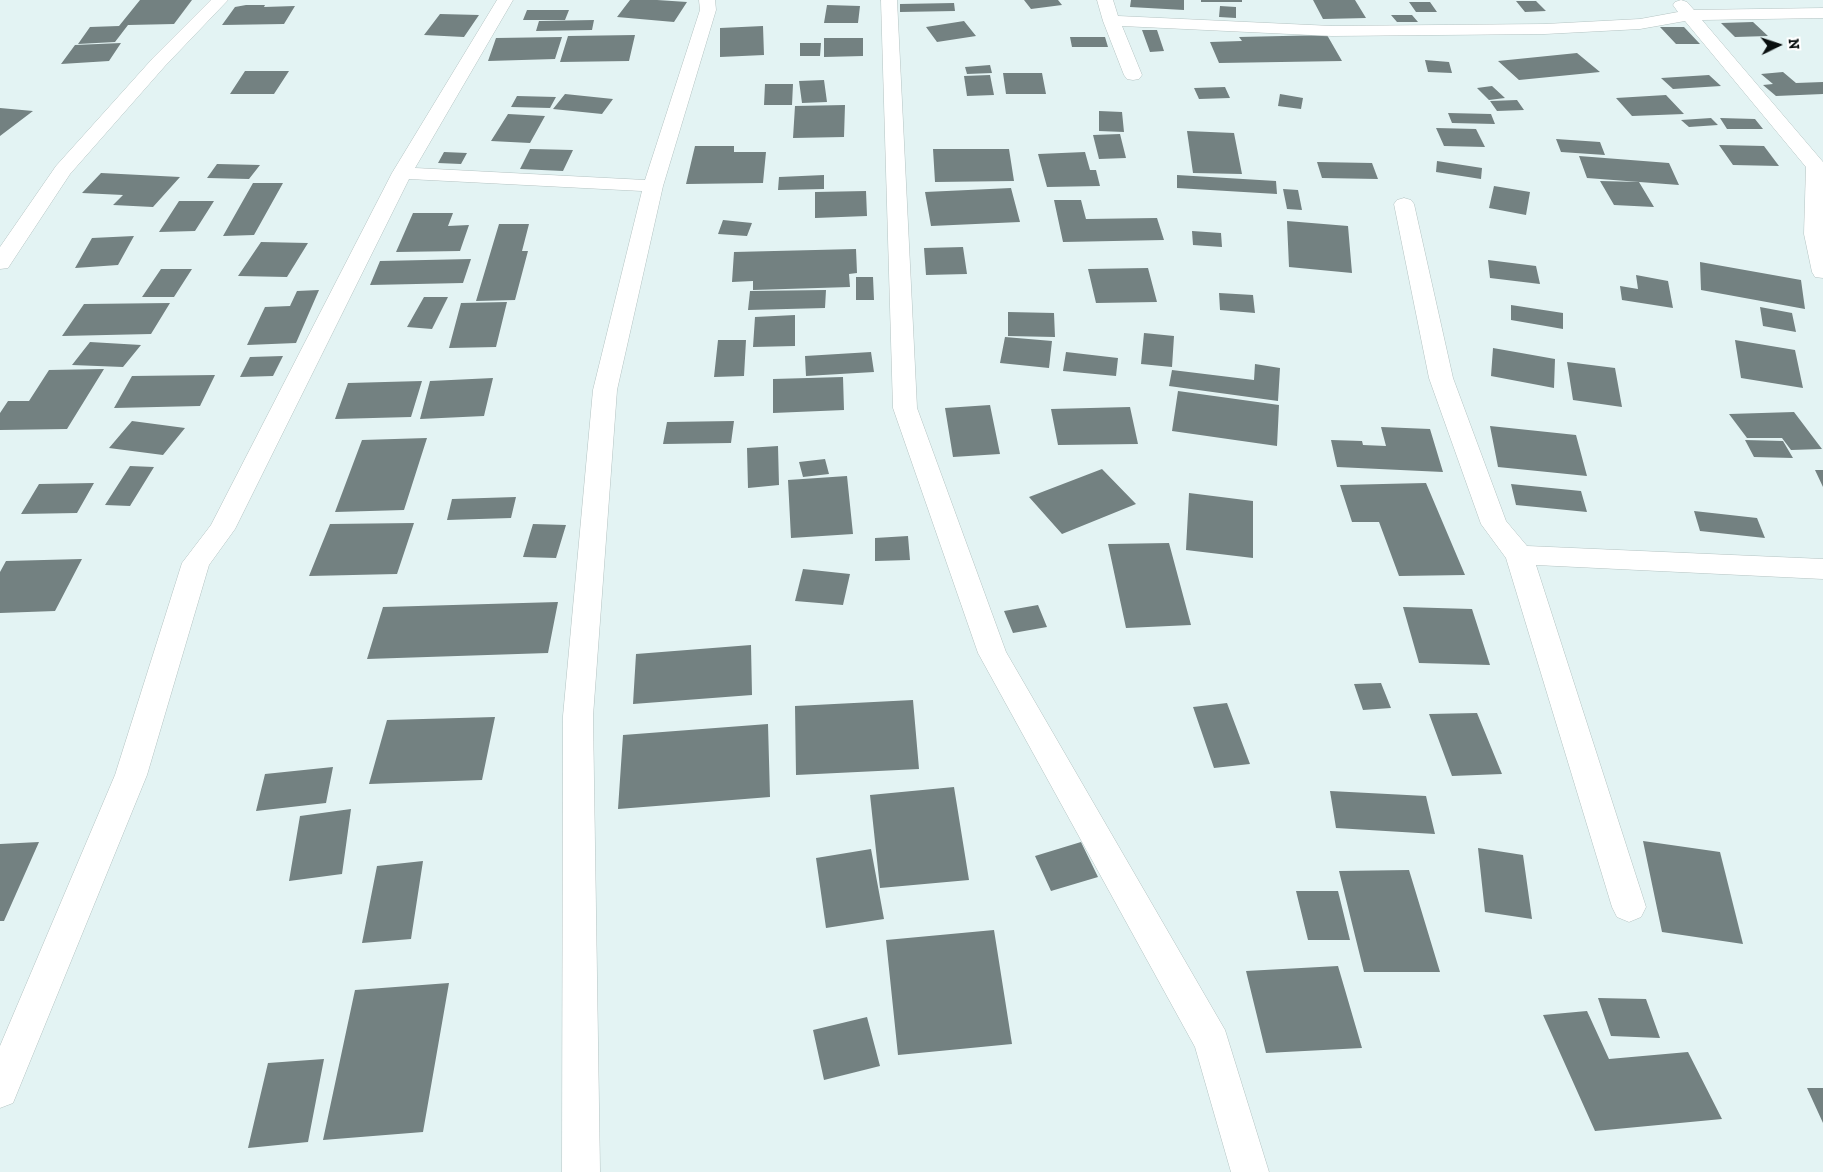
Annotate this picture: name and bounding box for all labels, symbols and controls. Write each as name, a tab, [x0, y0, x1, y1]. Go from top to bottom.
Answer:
north arrow	[1753, 20, 1803, 70]
text: N	[1785, 38, 1802, 50]

